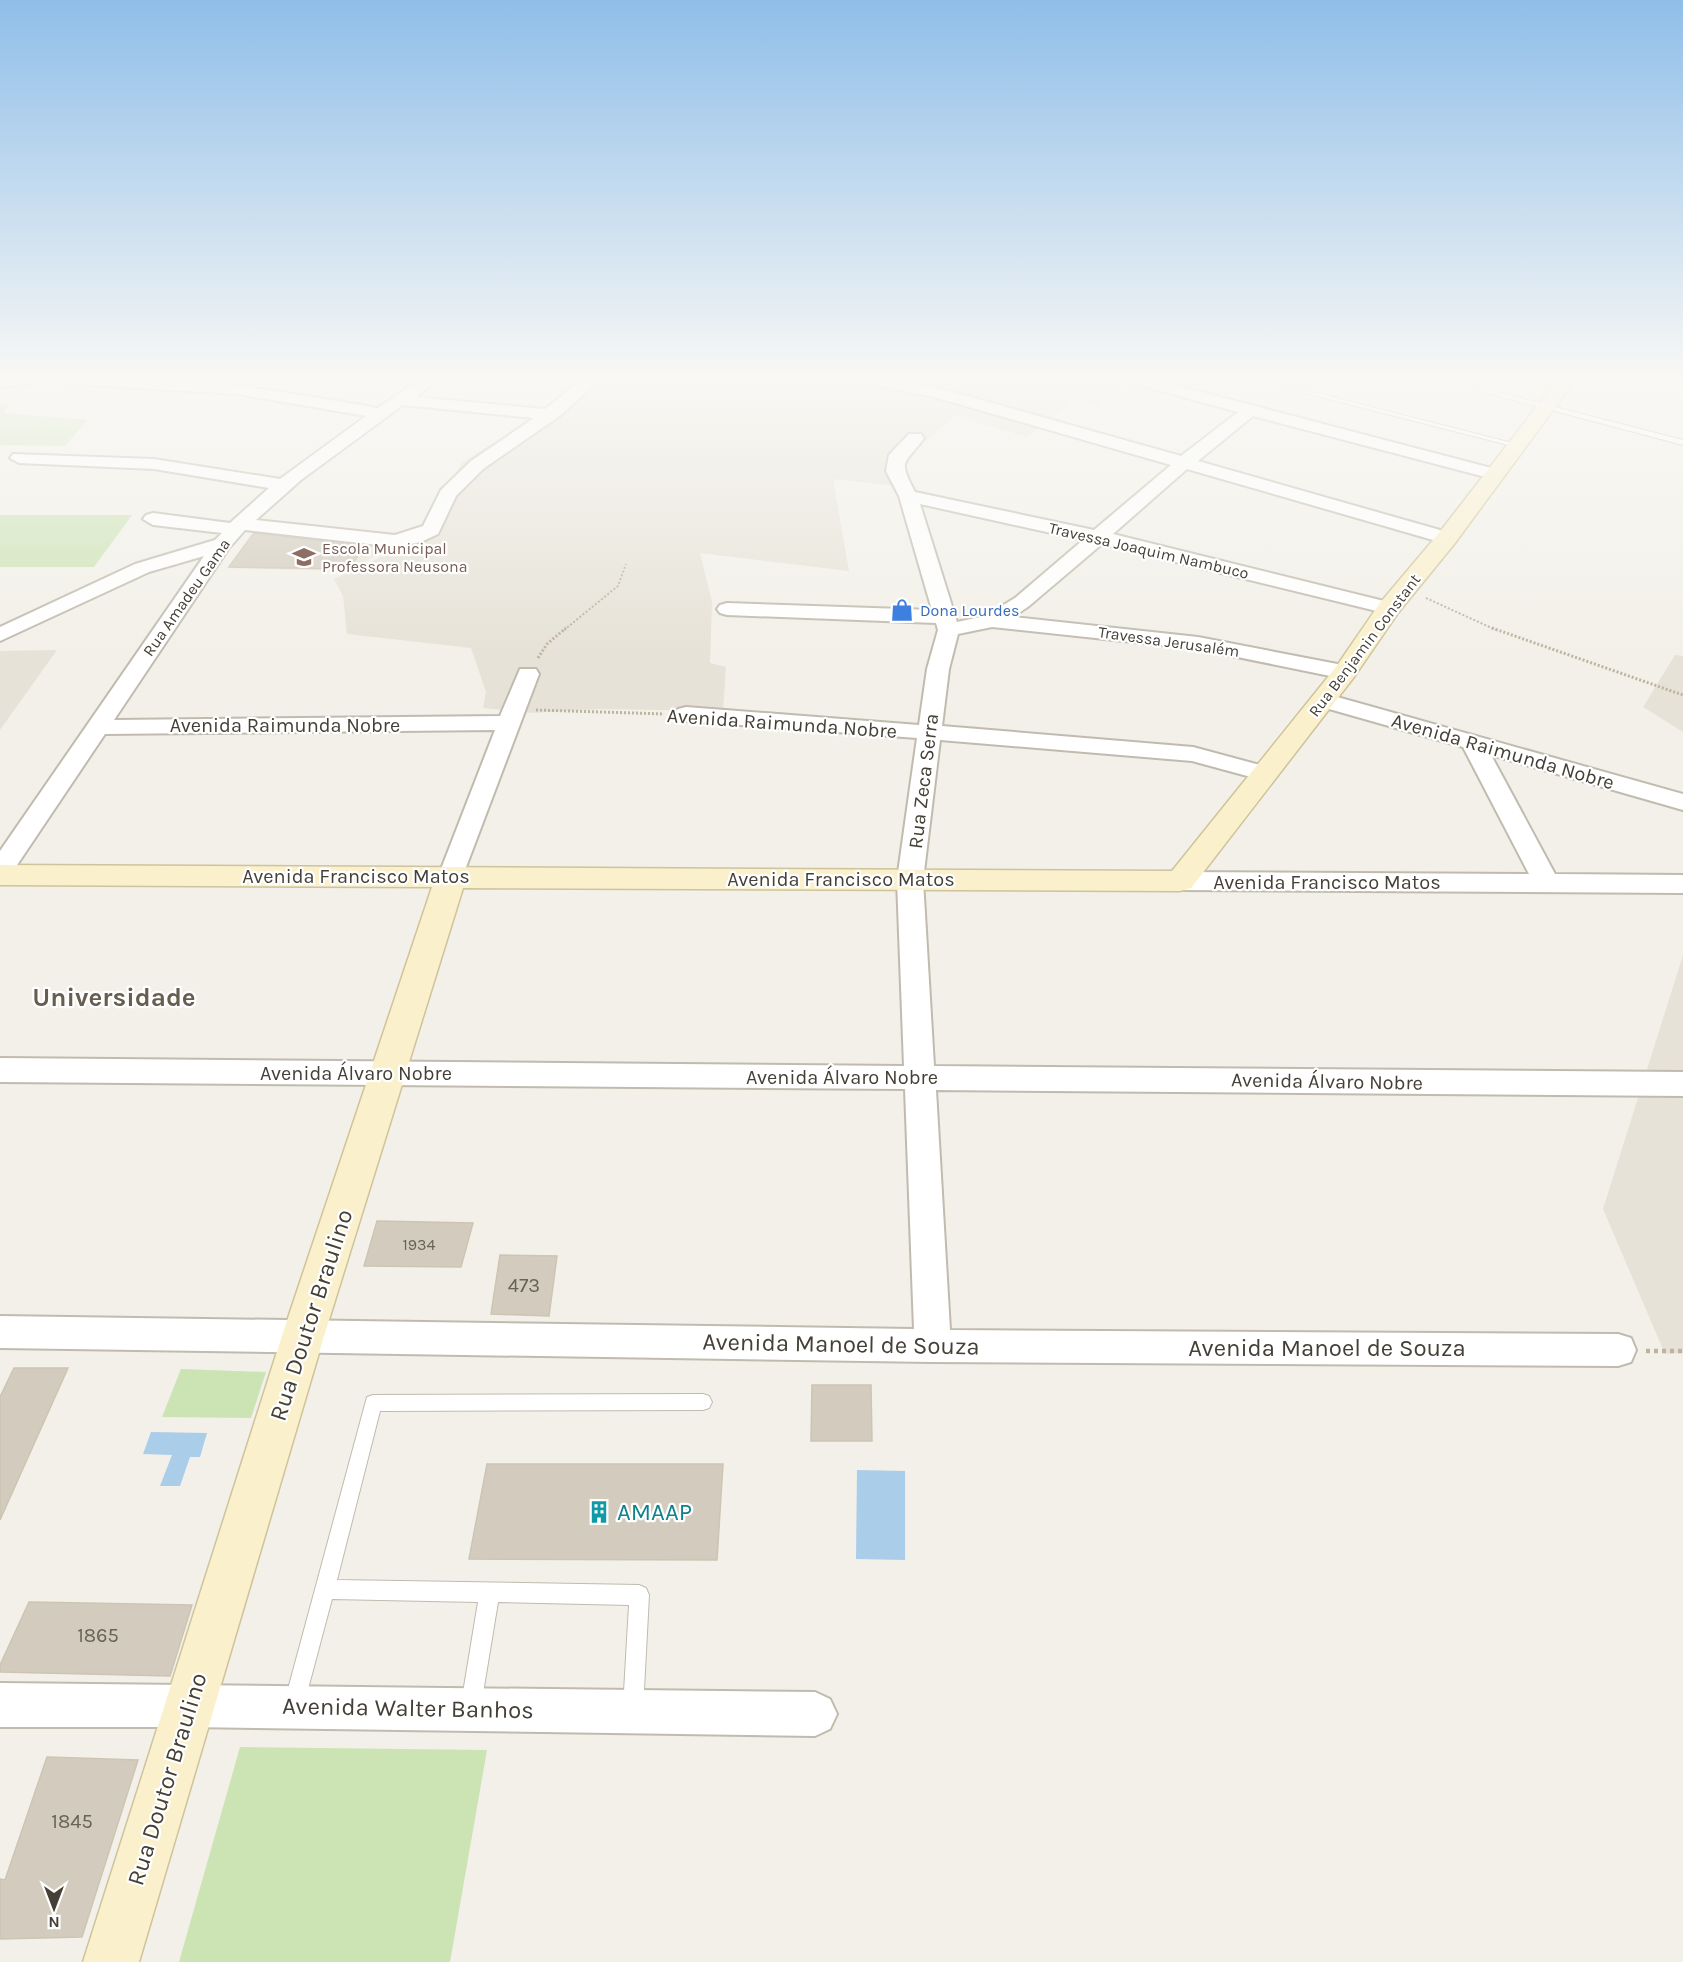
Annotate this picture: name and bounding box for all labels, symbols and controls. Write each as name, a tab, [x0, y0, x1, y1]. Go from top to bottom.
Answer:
street label: Travessa Joaquim Nambuco	[1047, 518, 1251, 583]
street label: Rua Amadeu Gama	[139, 535, 234, 660]
place label: Escola Municipal Professora Neusona	[322, 539, 468, 576]
school or university icon: Escola Municipal Professora Neusona	[291, 544, 317, 570]
street label: Rua Benjamin Constant	[1304, 570, 1424, 721]
shop icon: Dona Lourdes	[889, 597, 915, 623]
place label: Dona Lourdes	[920, 601, 1019, 620]
street label: Travessa Jerusalém	[1097, 622, 1241, 661]
street label: Avenida Raimunda Nobre	[666, 704, 898, 743]
street label: Avenida Raimunda Nobre	[1389, 709, 1617, 794]
street label: Rua Zeca Serra	[904, 712, 943, 850]
street label: Avenida Raimunda Nobre	[170, 714, 400, 737]
street label: Avenida Francisco Matos	[242, 865, 470, 888]
street label: Avenida Francisco Matos	[727, 868, 955, 891]
street label: Avenida Francisco Matos	[1213, 871, 1441, 894]
district label: Universidade	[32, 982, 196, 1013]
street label: Avenida Álvaro Nobre	[260, 1061, 452, 1085]
street label: Avenida Álvaro Nobre	[746, 1065, 938, 1089]
street label: Avenida Álvaro Nobre	[1231, 1067, 1423, 1095]
street label: Rua Doutor Braulino	[264, 1206, 358, 1424]
house number: 1934	[403, 1235, 436, 1254]
house number: 473	[508, 1274, 540, 1297]
street label: Avenida Manoel de Souza	[702, 1328, 980, 1360]
street label: Avenida Manoel de Souza	[1188, 1334, 1466, 1362]
place label: AMAAP	[617, 1498, 692, 1526]
building icon: AMAAP	[586, 1499, 612, 1525]
house number: 1865	[77, 1624, 119, 1647]
street label: Rua Doutor Braulino	[121, 1669, 213, 1889]
street label: Avenida Walter Banhos	[282, 1692, 534, 1724]
house number: 1845	[51, 1810, 93, 1833]
north arrow	[24, 1878, 84, 1938]
text: N	[48, 1913, 60, 1932]

